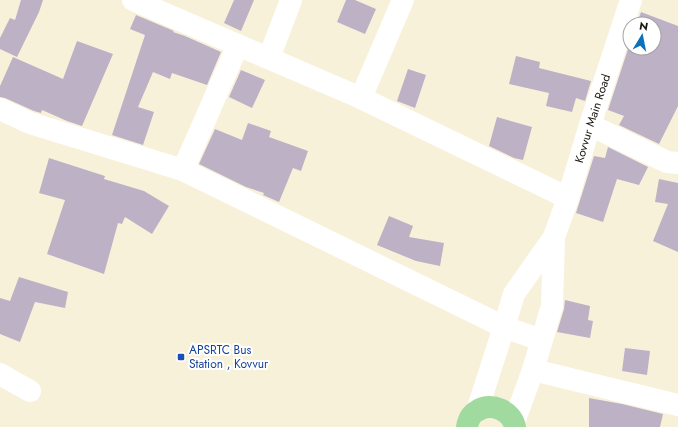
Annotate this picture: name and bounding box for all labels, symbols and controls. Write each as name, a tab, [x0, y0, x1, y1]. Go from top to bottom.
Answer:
north arrow	[622, 16, 662, 56]
text: N	[638, 18, 649, 35]
street label: Kovvur Main Road	[570, 72, 615, 165]
place label: APSRTC Bus Station , Kovvur	[189, 341, 269, 373]
marker: APSRTC Bus Station , Kovvur	[176, 352, 186, 362]

